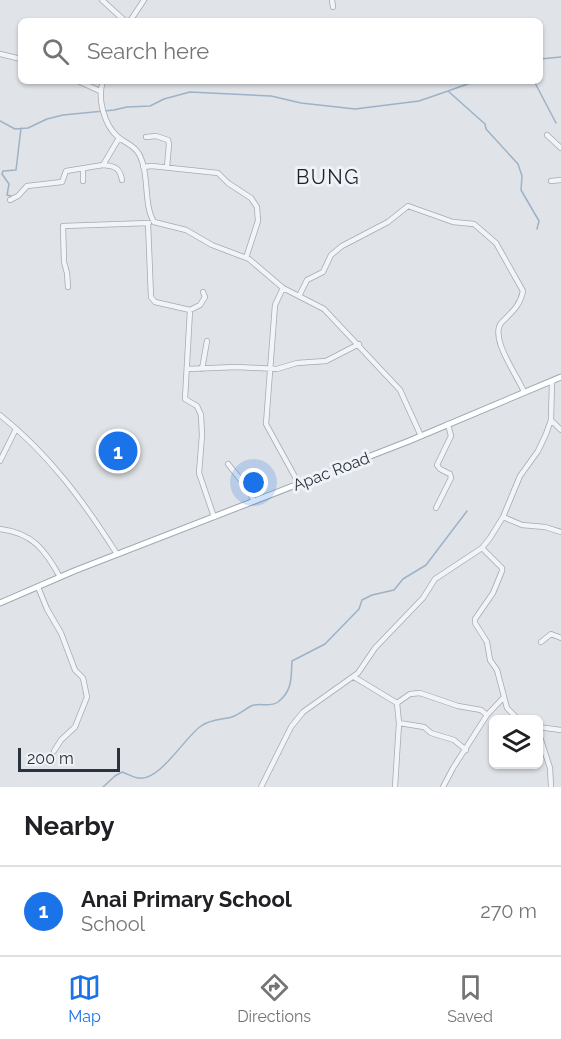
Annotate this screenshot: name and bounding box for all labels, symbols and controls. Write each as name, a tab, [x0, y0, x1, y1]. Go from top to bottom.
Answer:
search box	[18, 18, 543, 84]
icon: search	[39, 35, 72, 68]
text: Search here	[87, 38, 209, 64]
district label: BUNG	[296, 165, 360, 189]
pin: 1	[98, 428, 138, 474]
street label: Apac Road	[290, 448, 372, 495]
your location	[239, 468, 268, 497]
map controls	[489, 715, 543, 769]
button: layers	[489, 715, 543, 769]
scale bar	[18, 745, 120, 772]
text: 200 m	[27, 749, 74, 768]
text: Nearby	[24, 811, 114, 841]
text: Anai Primary School	[81, 886, 292, 912]
text: 1	[39, 899, 48, 923]
text: 270 m	[480, 899, 537, 923]
text: School	[81, 912, 145, 936]
tab: Map	[68, 971, 101, 1026]
tab: Directions	[237, 971, 311, 1026]
tab: Saved	[447, 971, 493, 1026]

